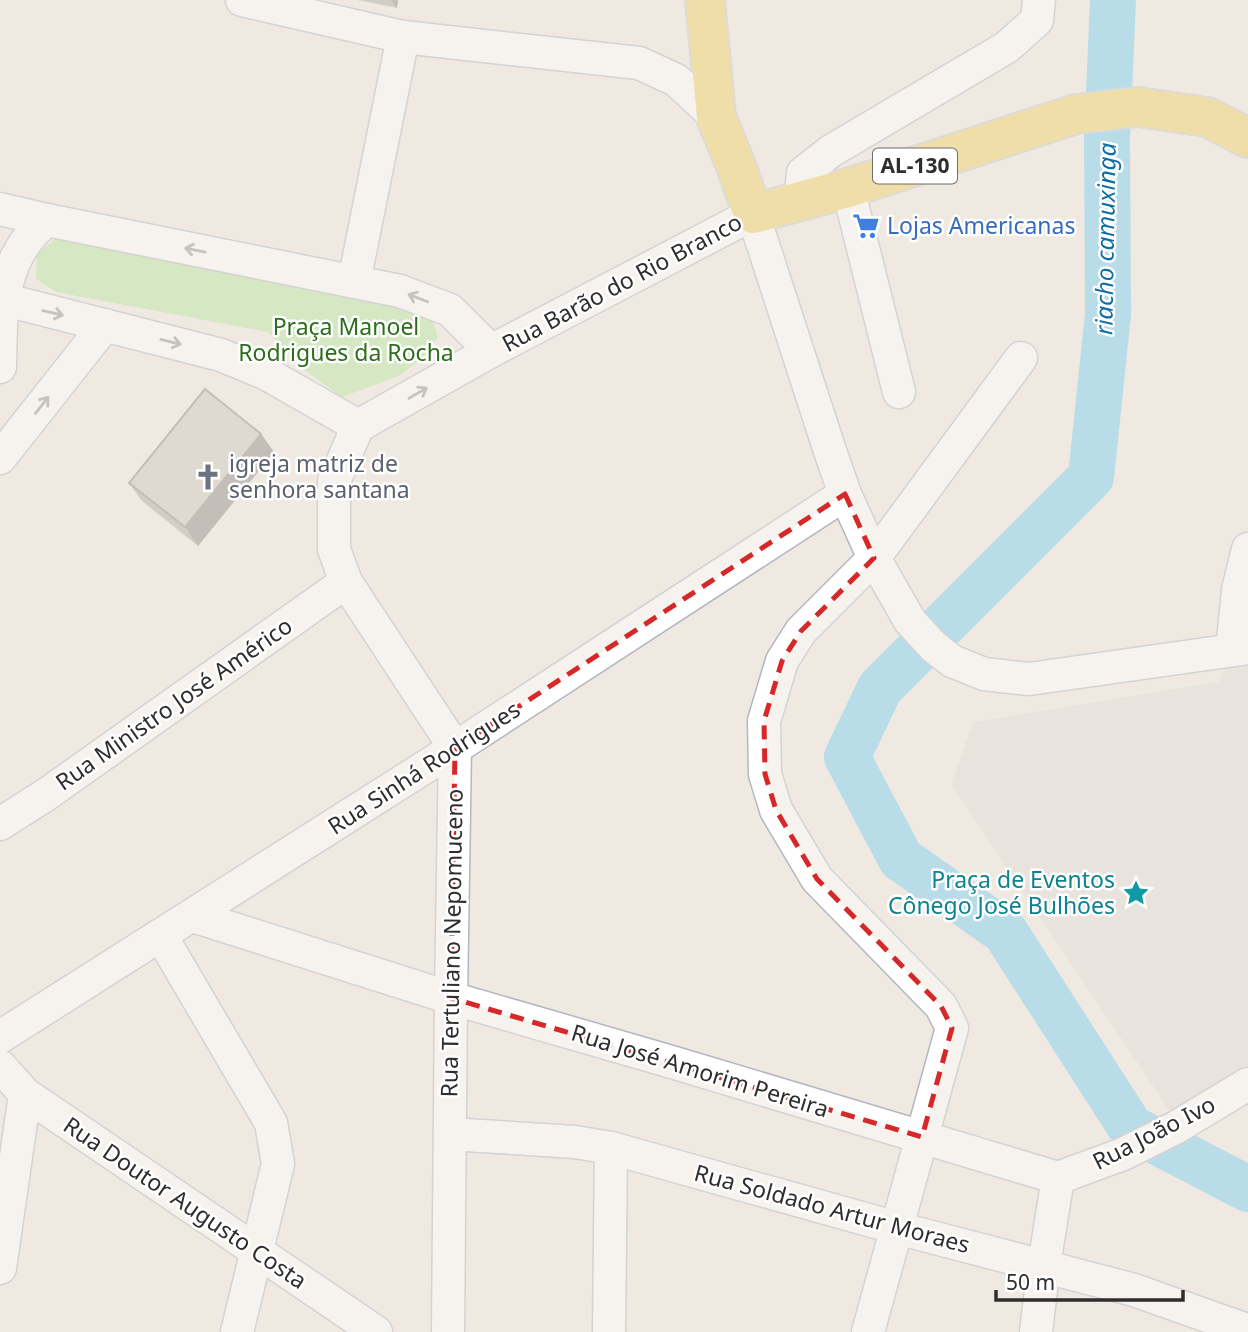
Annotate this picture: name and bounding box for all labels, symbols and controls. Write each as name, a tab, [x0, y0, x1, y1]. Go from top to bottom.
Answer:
water label: riacho camuxinga	[1086, 142, 1123, 336]
road number: AL-130	[873, 148, 957, 184]
street label: Rua Barão do Rio Branco	[496, 205, 747, 359]
place label: Lojas Americanas	[887, 209, 1076, 241]
supermarket icon: Lojas Americanas	[851, 211, 881, 241]
one-way arrow	[185, 243, 207, 256]
one-way arrow	[407, 290, 429, 303]
one-way arrow	[41, 306, 64, 320]
park label: Praça Manoel Rodrigues da Rocha	[238, 310, 454, 368]
one-way arrow	[159, 336, 182, 349]
one-way arrow	[407, 386, 427, 400]
one-way arrow	[35, 396, 50, 414]
place label: igreja matriz de senhora santana	[229, 447, 410, 505]
church icon: igreja matriz de senhora santana	[193, 462, 223, 492]
street label: Rua Ministro José Américo	[49, 609, 298, 797]
street label: Rua Sinhá Rodrigues	[321, 693, 526, 841]
street label: Rua Tertuliano Nepomuceno	[432, 788, 470, 1098]
place label: Praça de Eventos Cônego José Bulhões	[888, 863, 1115, 921]
place icon: Praça de Eventos Cônego José Bulhões	[1121, 878, 1151, 908]
street label: Rua José Amorim Pereira	[568, 1016, 833, 1124]
street label: Rua João Ivo	[1087, 1087, 1220, 1177]
street label: Rua Doutor Augusto Costa	[58, 1109, 314, 1296]
street label: Rua Soldado Artur Moraes	[691, 1156, 974, 1260]
scale bar	[996, 1258, 1183, 1302]
text: 50 m	[1006, 1268, 1055, 1296]

